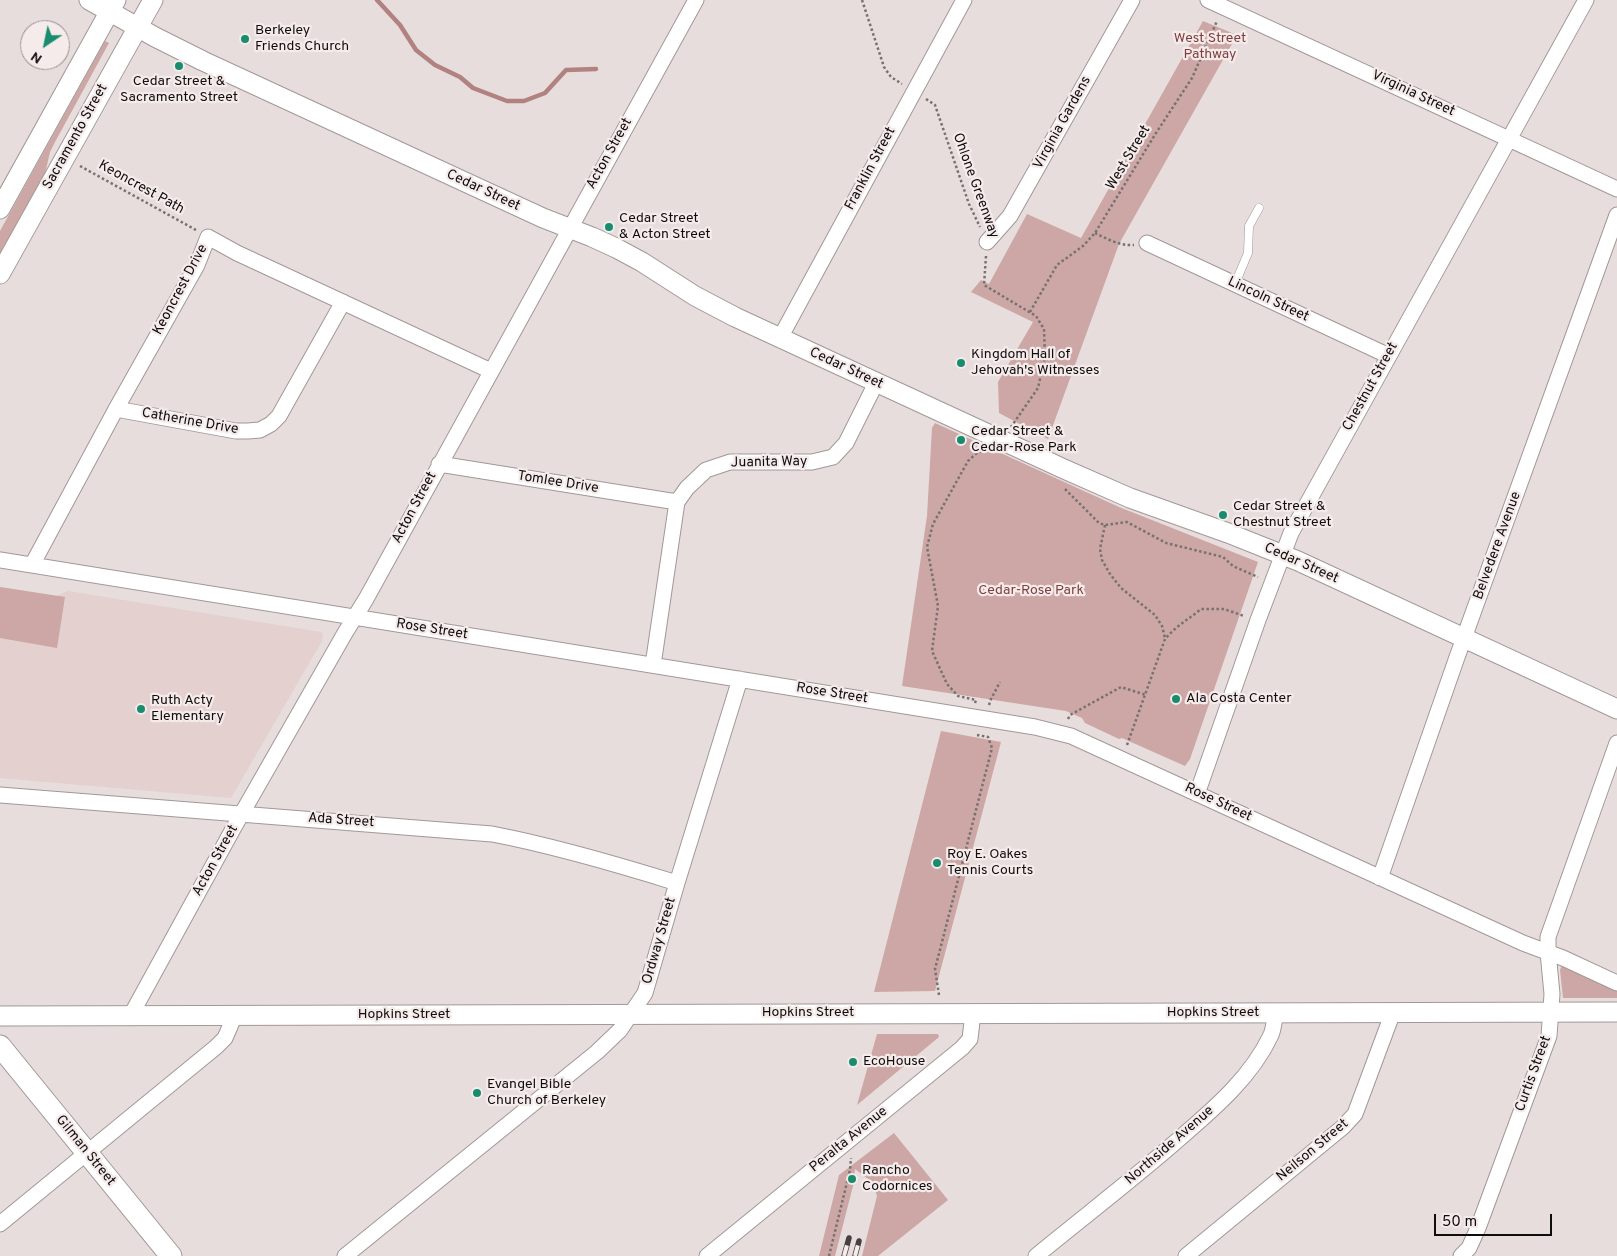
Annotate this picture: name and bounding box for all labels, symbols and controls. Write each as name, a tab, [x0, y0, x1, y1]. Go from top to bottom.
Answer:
north arrow	[20, 20, 70, 70]
place label: Berkeley Friends Church	[255, 23, 349, 56]
park label: West Street Pathway	[1174, 31, 1246, 64]
marker: Berkeley Friends Church	[239, 33, 251, 45]
text: N	[28, 47, 46, 67]
marker: Cedar Street & Sacramento Street	[173, 60, 185, 72]
street label: Virginia Street	[1369, 67, 1457, 121]
place label: Cedar Street & Sacramento Street	[120, 74, 238, 106]
street label: Virginia Gardens	[1031, 74, 1095, 172]
street label: Sacramento Street	[40, 81, 112, 193]
street label: Acton Street	[584, 115, 636, 193]
street label: West Street	[1103, 123, 1155, 193]
street label: Franklin Street	[842, 125, 900, 213]
street label: Ohlone Greenway	[948, 131, 1002, 241]
street label: Keoncrest Path	[95, 157, 187, 219]
street label: Cedar Street	[443, 167, 523, 215]
place label: Cedar Street & Acton Street	[619, 211, 711, 243]
marker: Cedar Street & Acton Street	[603, 221, 615, 233]
street label: Keoncrest Drive	[150, 242, 212, 338]
street label: Lincoln Street	[1225, 274, 1311, 326]
street label: Chestnut Street	[1340, 340, 1402, 434]
street label: Cedar Street	[806, 345, 886, 393]
place label: Kingdom Hall of Jehovah's Witnesses	[971, 347, 1099, 380]
marker: Kingdom Hall of Jehovah's Witnesses	[955, 357, 967, 369]
street label: Catherine Drive	[140, 405, 240, 439]
place label: Cedar Street & Cedar-Rose Park	[971, 424, 1077, 457]
marker: Cedar Street & Cedar-Rose Park	[955, 434, 967, 446]
street label: Juanita Way	[731, 454, 807, 472]
street label: Tomlee Drive	[516, 468, 600, 498]
street label: Acton Street	[389, 469, 441, 547]
street label: Belvedere Avenue	[1471, 490, 1525, 602]
place label: Cedar Street & Chestnut Street	[1233, 499, 1332, 532]
marker: Cedar Street & Chestnut Street	[1217, 509, 1229, 521]
street label: Cedar Street	[1261, 540, 1341, 588]
park label: Cedar-Rose Park	[978, 583, 1084, 599]
street label: Rose Street	[395, 616, 469, 644]
street label: Rose Street	[795, 680, 869, 708]
place label: Ala Costa Center	[1186, 691, 1292, 707]
place label: Ruth Acty Elementary	[151, 693, 224, 726]
marker: Ala Costa Center	[1170, 693, 1182, 705]
marker: Ruth Acty Elementary	[135, 703, 147, 715]
street label: Rose Street	[1182, 780, 1254, 826]
street label: Ada Street	[307, 810, 375, 832]
street label: Acton Street	[190, 822, 242, 900]
place label: Roy E. Oakes Tennis Courts	[947, 847, 1033, 880]
marker: Roy E. Oakes Tennis Courts	[931, 857, 943, 869]
street label: Ordway Street	[640, 896, 680, 986]
street label: Hopkins Street	[762, 1005, 854, 1021]
street label: Hopkins Street	[1167, 1005, 1259, 1021]
street label: Hopkins Street	[358, 1007, 450, 1023]
street label: Curtis Street	[1512, 1034, 1556, 1114]
place label: EcoHouse	[863, 1054, 925, 1070]
marker: EcoHouse	[847, 1056, 859, 1068]
place label: Evangel Bible Church of Berkeley	[487, 1077, 606, 1110]
marker: Evangel Bible Church of Berkeley	[471, 1087, 483, 1099]
street label: Peralta Avenue	[807, 1103, 891, 1177]
street label: Northside Avenue	[1122, 1103, 1218, 1189]
street label: Gilman Street	[51, 1112, 119, 1190]
street label: Neilson Street	[1274, 1116, 1352, 1186]
place label: Rancho Codornices	[862, 1163, 933, 1196]
marker: Rancho Codornices	[846, 1173, 858, 1185]
scale bar	[1437, 1204, 1554, 1236]
text: 50 m	[1442, 1213, 1477, 1232]

